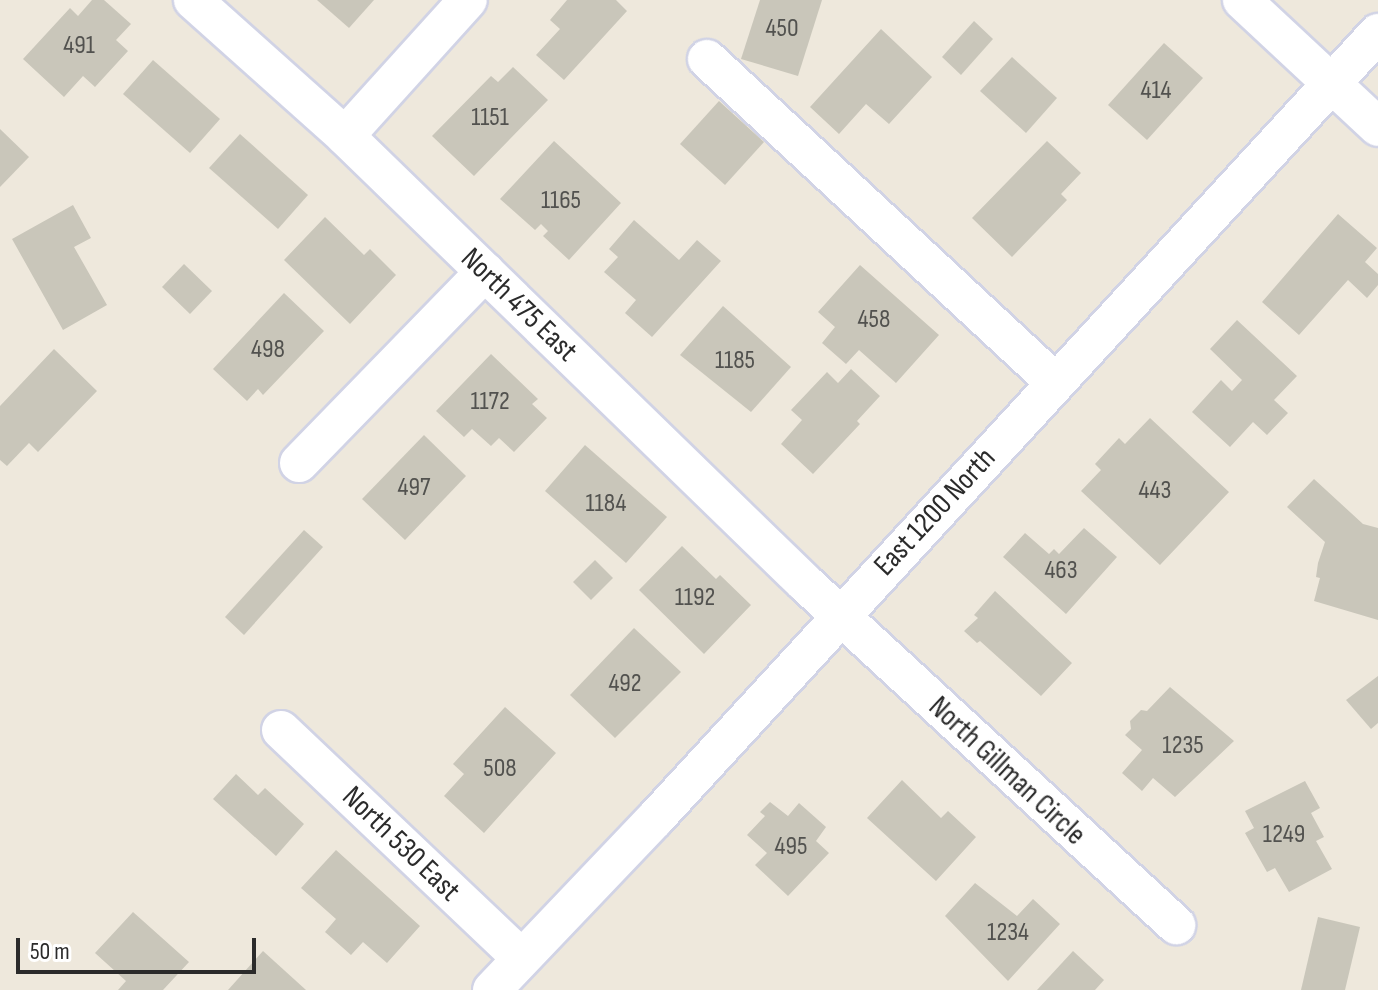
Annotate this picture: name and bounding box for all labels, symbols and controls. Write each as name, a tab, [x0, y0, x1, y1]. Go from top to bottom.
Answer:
house number: 450	[766, 13, 798, 45]
house number: 491	[63, 30, 95, 62]
house number: 414	[1141, 75, 1171, 107]
house number: 1151	[471, 102, 509, 134]
house number: 1165	[541, 185, 581, 217]
street label: North 475 East	[453, 241, 585, 369]
house number: 458	[858, 304, 890, 336]
house number: 498	[251, 334, 285, 366]
house number: 1185	[715, 345, 755, 377]
house number: 1172	[470, 386, 510, 418]
street label: East 1200 North	[867, 441, 1003, 583]
house number: 497	[398, 472, 430, 504]
house number: 443	[1139, 475, 1171, 507]
house number: 1184	[586, 488, 626, 520]
house number: 463	[1044, 555, 1078, 587]
house number: 1192	[675, 582, 715, 614]
house number: 492	[608, 668, 642, 700]
street label: North Gillman Circle	[921, 689, 1093, 853]
house number: 1235	[1162, 730, 1204, 762]
house number: 508	[483, 753, 517, 785]
street label: North 530 East	[335, 779, 467, 909]
house number: 1249	[1263, 819, 1305, 851]
house number: 495	[775, 831, 807, 863]
house number: 1234	[987, 917, 1029, 949]
scale bar	[20, 922, 260, 972]
text: 50 m	[30, 937, 70, 966]

